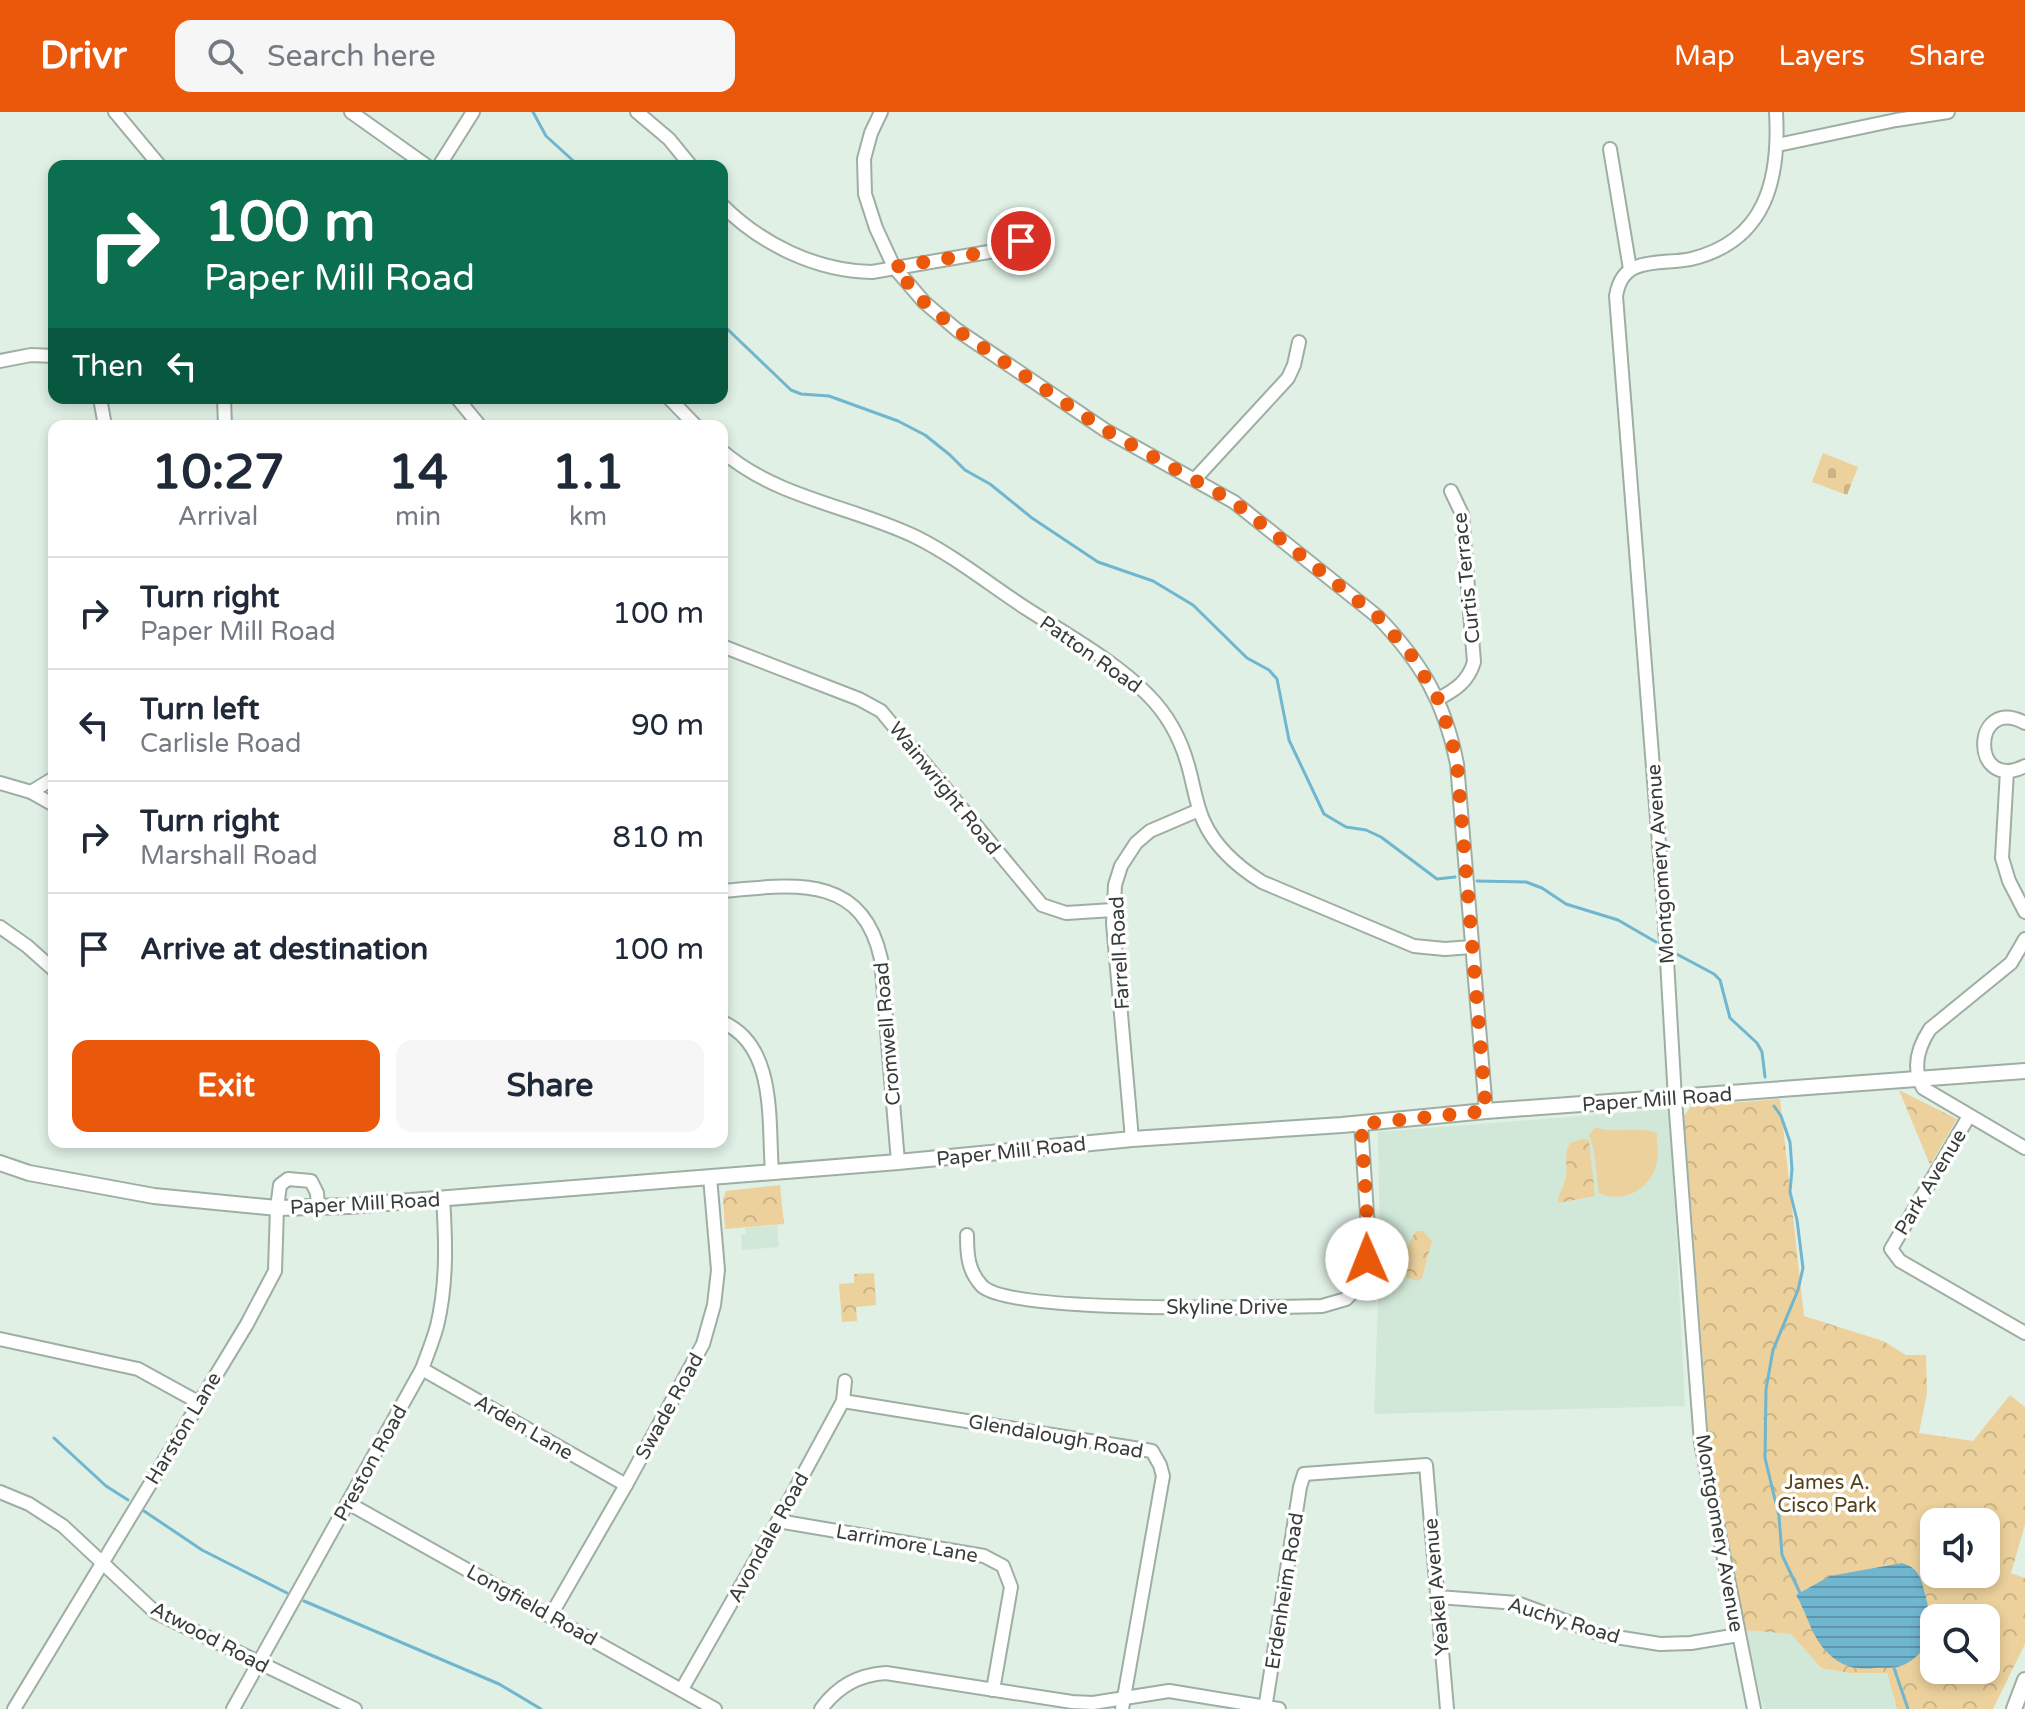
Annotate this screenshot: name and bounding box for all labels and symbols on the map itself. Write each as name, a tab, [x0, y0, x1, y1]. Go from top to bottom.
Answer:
pin	[987, 207, 1055, 275]
street label: Curtis Terrace	[1448, 511, 1486, 645]
street label: Patton Road	[1035, 611, 1146, 699]
street label: Wainwright Road	[883, 717, 1005, 860]
street label: Montgomery Avenue	[1642, 763, 1680, 965]
street label: Farrell Road	[1105, 896, 1135, 1010]
street label: Cromwell Road	[870, 961, 906, 1107]
street label: Paper Mill Road	[1581, 1083, 1733, 1117]
street label: Park Avenue	[1890, 1125, 1972, 1240]
street label: Paper Mill Road	[935, 1132, 1087, 1172]
street label: Paper Mill Road	[289, 1188, 441, 1220]
position arrow	[1325, 1217, 1409, 1301]
street label: Skyline Drive	[1166, 1296, 1288, 1320]
street label: Swade Road	[631, 1349, 709, 1464]
street label: Harston Lane	[141, 1368, 227, 1489]
street label: Arden Lane	[470, 1390, 577, 1466]
street label: Preston Road	[329, 1401, 413, 1526]
street label: Glendalough Road	[967, 1410, 1145, 1464]
street label: Montgomery Avenue	[1690, 1432, 1748, 1634]
street label: Avondale Road	[723, 1468, 814, 1607]
park label: James A. Cisco Park	[1777, 1471, 1877, 1518]
street label: Erdenheim Road	[1261, 1511, 1309, 1671]
street label: Yeakel Avenue	[1419, 1517, 1455, 1657]
street label: Larrimore Lane	[834, 1520, 980, 1568]
street label: Longfield Road	[462, 1560, 601, 1652]
street label: Auchy Road	[1505, 1593, 1623, 1649]
street label: Atwood Road	[146, 1597, 273, 1679]

